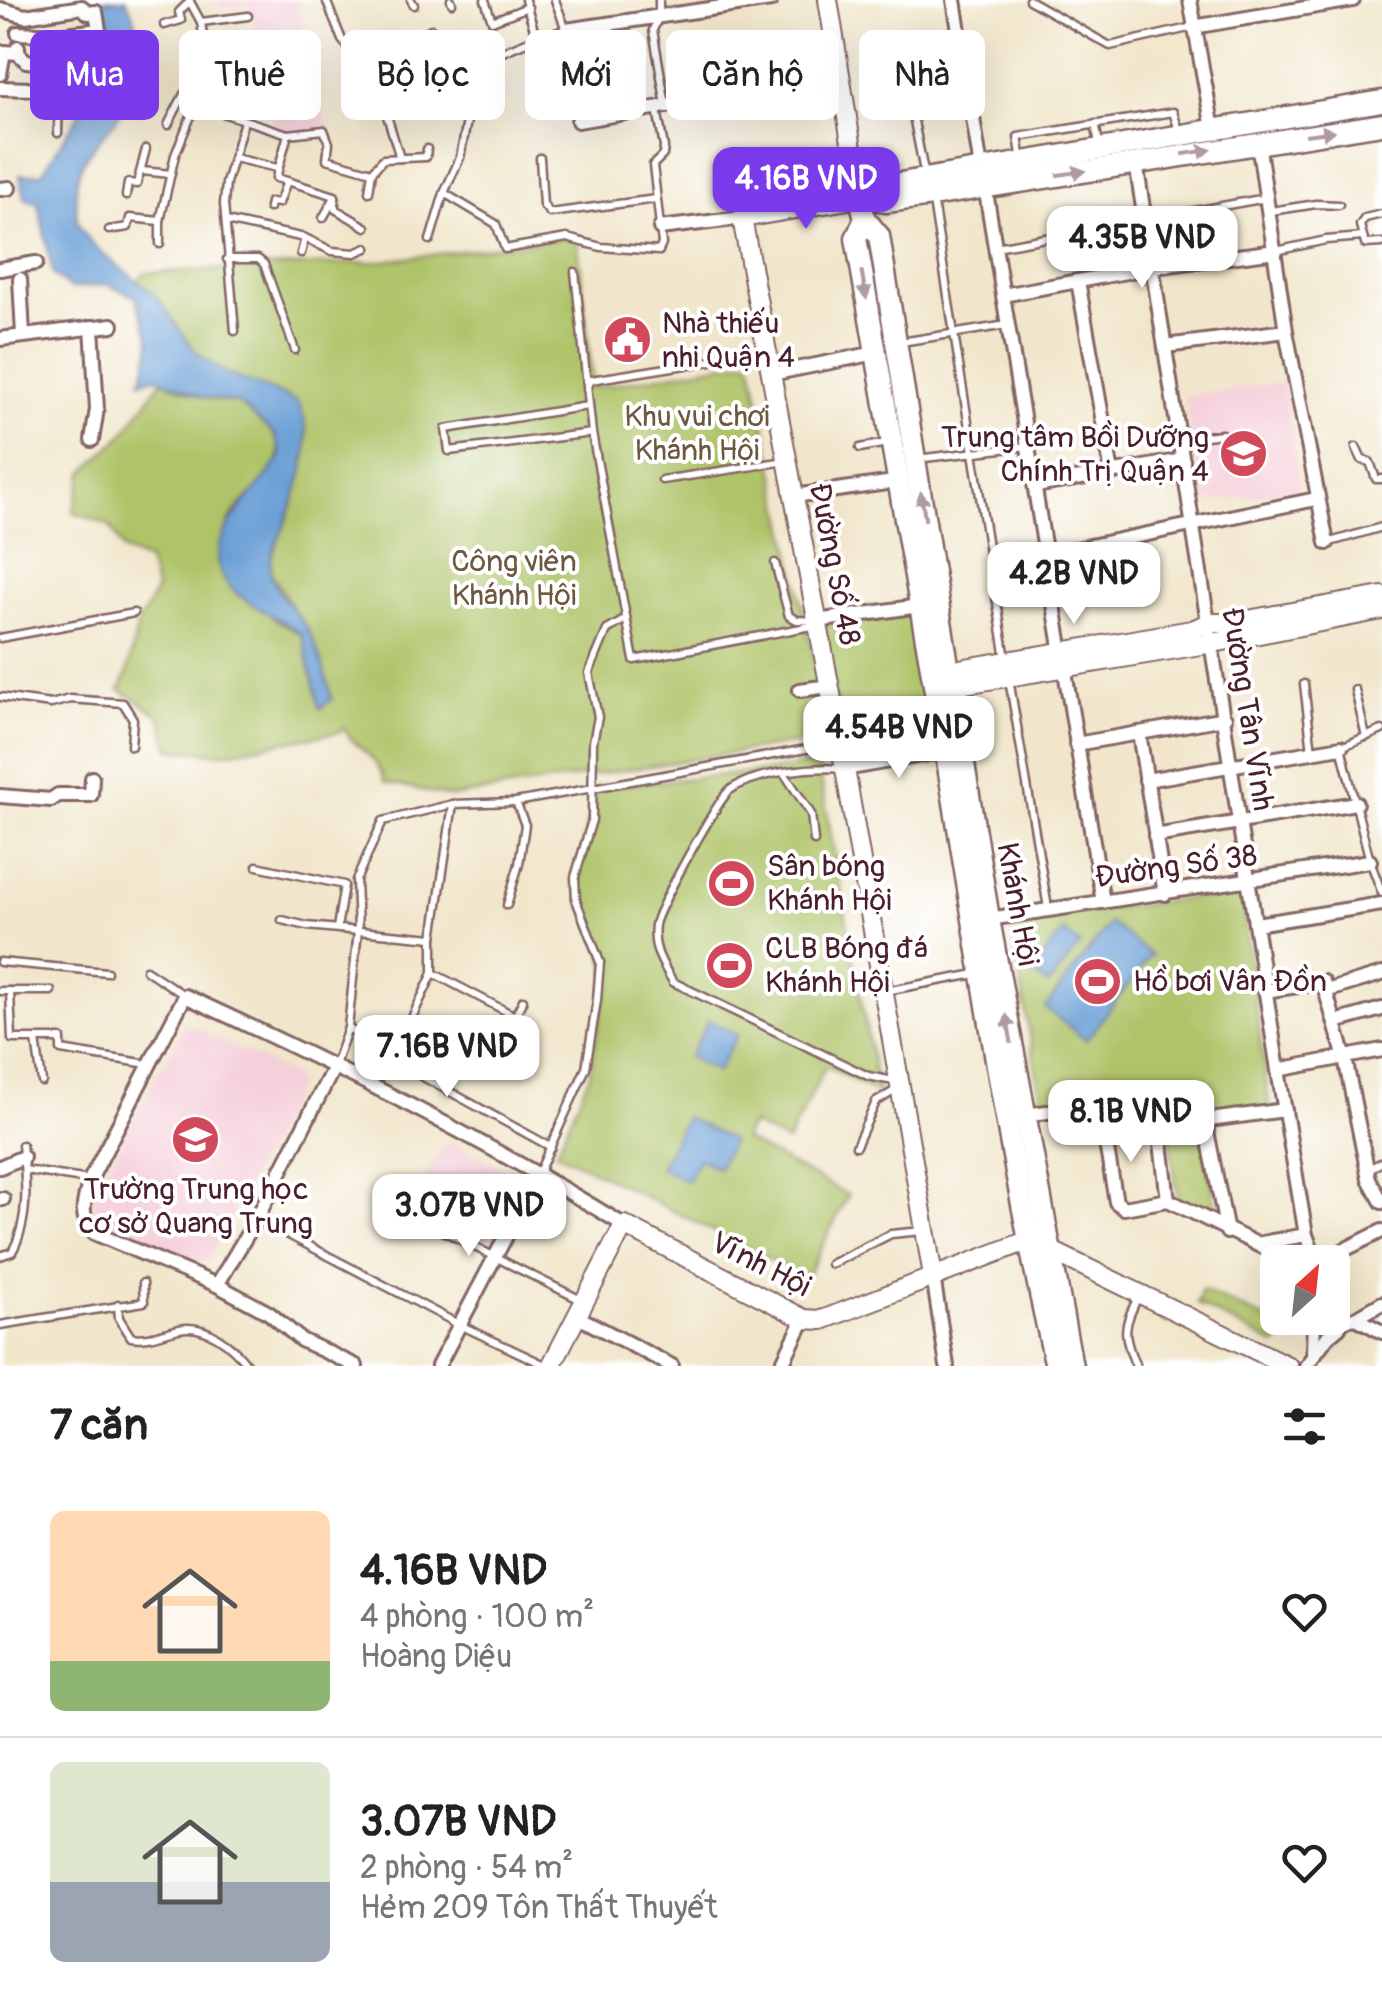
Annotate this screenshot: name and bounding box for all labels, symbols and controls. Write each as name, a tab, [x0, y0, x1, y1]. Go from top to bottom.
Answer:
chip: Mua	[30, 30, 159, 120]
chip: Thuê	[179, 30, 321, 120]
chip: Bộ lọc	[341, 30, 505, 120]
chip: Mới	[525, 30, 646, 120]
chip: Căn hộ	[666, 30, 839, 120]
chip: Nhà	[859, 30, 985, 120]
one-way arrow	[1305, 125, 1336, 141]
one-way arrow	[1182, 144, 1213, 160]
pin: 4.16B VND	[692, 147, 920, 232]
text: 4.16B VND	[735, 159, 877, 199]
one-way arrow	[1055, 165, 1087, 180]
pin: 4.35B VND	[1028, 206, 1256, 291]
text: 4.35B VND	[1069, 218, 1215, 258]
one-way arrow	[857, 270, 872, 302]
place label: Nhà thiếu nhi Quận 4	[662, 305, 795, 376]
public building icon: Nhà thiếu nhi Quận 4	[601, 314, 653, 366]
park label: Khu vui chơi Khánh Hội	[624, 398, 770, 469]
place label: Trung tâm Bồi Dưỡng Chính Trị Quận 4	[941, 419, 1209, 490]
school or university icon: Trung tâm Bồi Dưỡng Chính Trị Quận 4	[1218, 428, 1270, 480]
street label: Đường Số 48	[801, 480, 868, 648]
one-way arrow	[915, 490, 930, 521]
pin: 4.2B VND	[971, 542, 1177, 627]
park label: Công viên Khánh Hội	[451, 543, 577, 614]
text: 4.2B VND	[1009, 554, 1139, 594]
street label: Đường Tân Vĩnh	[1213, 605, 1282, 813]
pin: 4.54B VND	[785, 696, 1013, 781]
text: 4.54B VND	[825, 708, 973, 748]
street label: Đường Số 38	[1093, 837, 1260, 896]
street label: Khánh Hội	[988, 840, 1047, 969]
place label: Sân bóng Khánh Hội	[767, 848, 891, 919]
sports icon: Sân bóng Khánh Hội	[706, 857, 758, 909]
place label: CLB Bóng đá Khánh Hội	[765, 930, 928, 1001]
sports icon: CLB Bóng đá Khánh Hội	[704, 939, 756, 991]
sports icon: Hồ bơi Vân Đồn	[1072, 955, 1124, 1007]
place label: Hồ bơi Vân Đồn	[1133, 963, 1327, 1000]
one-way arrow	[1001, 1013, 1017, 1044]
pin: 7.16B VND	[333, 1015, 561, 1100]
text: 7.16B VND	[377, 1027, 518, 1067]
pin: 8.1B VND	[1028, 1080, 1234, 1165]
text: 8.1B VND	[1070, 1092, 1192, 1132]
school or university icon: Trường Trung học cơ sở Quang Trung	[170, 1114, 222, 1166]
place label: Trường Trung học cơ sở Quang Trung	[79, 1171, 313, 1242]
pin: 3.07B VND	[355, 1174, 583, 1259]
text: 3.07B VND	[394, 1186, 544, 1226]
street label: Vĩnh Hội	[705, 1224, 817, 1305]
north arrow	[1260, 1245, 1350, 1335]
map controls	[1260, 1245, 1350, 1335]
icon: filters	[1277, 1399, 1332, 1454]
text: 7 căn	[50, 1400, 148, 1452]
text: 4.16B VND	[360, 1545, 547, 1597]
icon: home	[130, 1551, 250, 1671]
icon: heart	[1277, 1584, 1332, 1639]
text: 4 phòng · 100 m²	[360, 1597, 594, 1637]
text: Hoàng Diệu	[360, 1637, 512, 1677]
text: 3.07B VND	[360, 1796, 556, 1848]
icon: home	[130, 1802, 250, 1922]
icon: heart	[1277, 1835, 1332, 1890]
text: 2 phòng · 54 m²	[360, 1848, 573, 1888]
text: Hẻm 209 Tôn Thất Thuyết	[360, 1888, 718, 1928]

